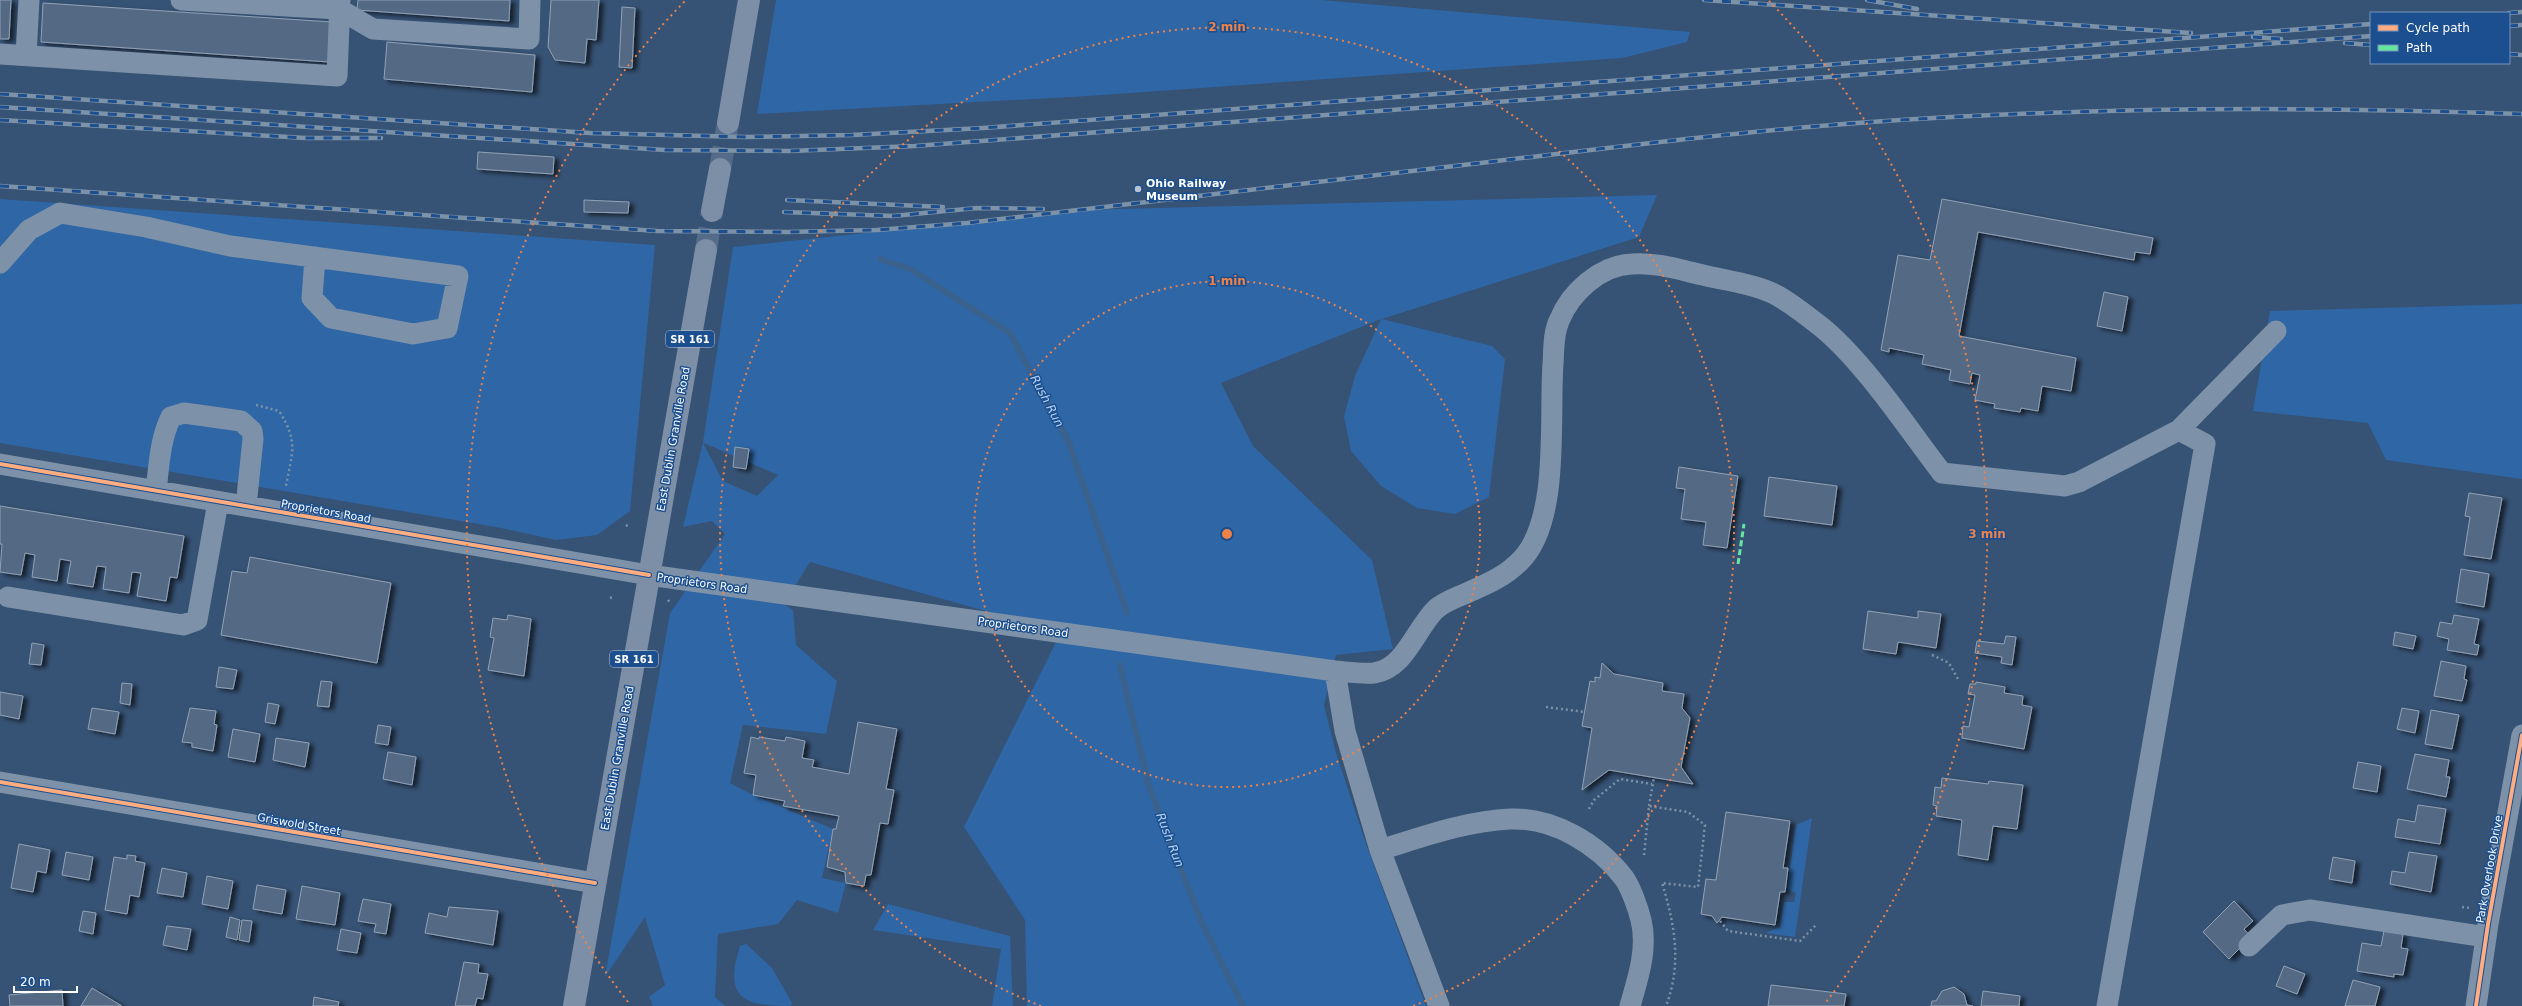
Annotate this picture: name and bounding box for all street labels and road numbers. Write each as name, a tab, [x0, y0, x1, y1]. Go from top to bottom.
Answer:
road number: SR 161	[666, 331, 714, 347]
street label: East Dublin Granville Road	[654, 366, 693, 512]
street label: Proprietors Road	[280, 497, 372, 526]
street label: Proprietors Road	[656, 571, 748, 596]
street label: Proprietors Road	[977, 615, 1069, 640]
road number: SR 161	[610, 651, 658, 667]
street label: East Dublin Granville Road	[598, 685, 637, 831]
street label: Griswold Street	[256, 811, 342, 838]
street label: Park Overlook Drive	[2474, 814, 2505, 924]

